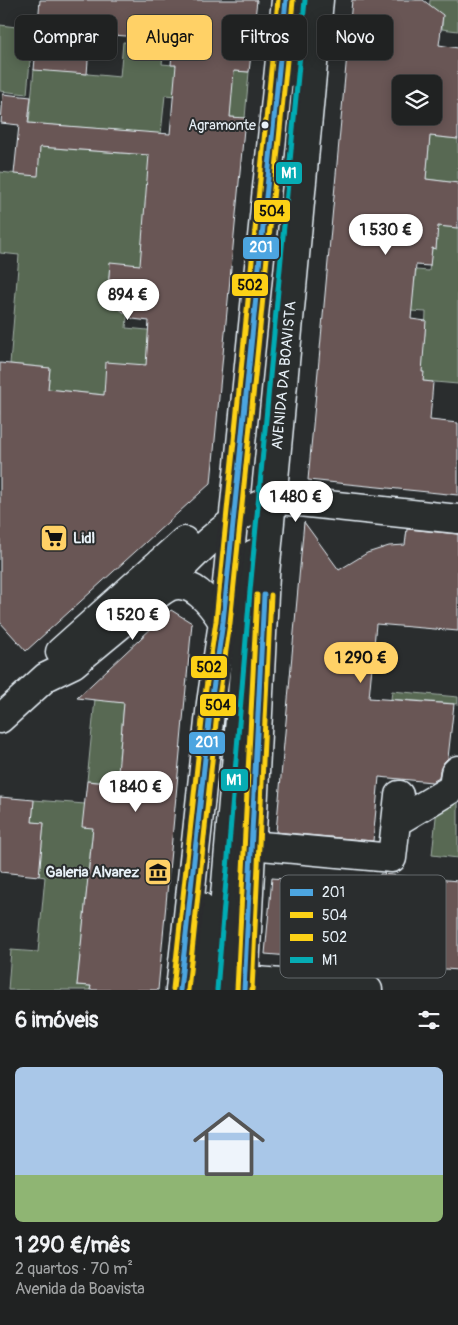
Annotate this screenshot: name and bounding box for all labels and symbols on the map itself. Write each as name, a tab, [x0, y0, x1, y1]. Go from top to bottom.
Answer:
place label: Agramonte	[188, 117, 256, 134]
marker: Agramonte	[260, 120, 270, 130]
line badge: M1	[275, 161, 303, 185]
text: M1	[281, 165, 297, 182]
line badge: 504	[253, 199, 291, 223]
text: 504	[259, 203, 286, 220]
pin: 1 530 €	[340, 214, 432, 256]
line badge: 201	[242, 236, 280, 260]
text: 201	[250, 239, 272, 256]
line badge: 502	[231, 273, 269, 297]
text: 502	[238, 277, 263, 294]
pin: 894 €	[93, 278, 163, 321]
street label: AVENIDA DA BOAVISTA	[268, 300, 301, 451]
pin: 1 480 €	[250, 480, 342, 523]
supermarket icon: Lidl	[39, 523, 69, 553]
place label: Lidl	[73, 529, 95, 548]
pin: 1 520 €	[87, 598, 179, 641]
pin: 1 290 €	[315, 642, 407, 684]
line badge: 502	[190, 655, 228, 679]
text: 502	[197, 659, 222, 676]
line badge: 504	[199, 693, 237, 717]
text: 504	[205, 697, 232, 714]
line badge: 201	[188, 731, 226, 755]
text: 201	[196, 734, 218, 751]
line badge: M1	[220, 768, 249, 792]
pin: 1 840 €	[90, 770, 182, 813]
text: M1	[226, 772, 242, 789]
museum icon: Galeria Alvarez	[143, 857, 173, 887]
place label: Galeria Alvarez	[46, 863, 139, 882]
legend	[280, 875, 446, 978]
text: 201	[322, 884, 345, 901]
text: 504	[322, 907, 347, 924]
text: 502	[322, 929, 347, 946]
text: M1	[322, 952, 338, 969]

